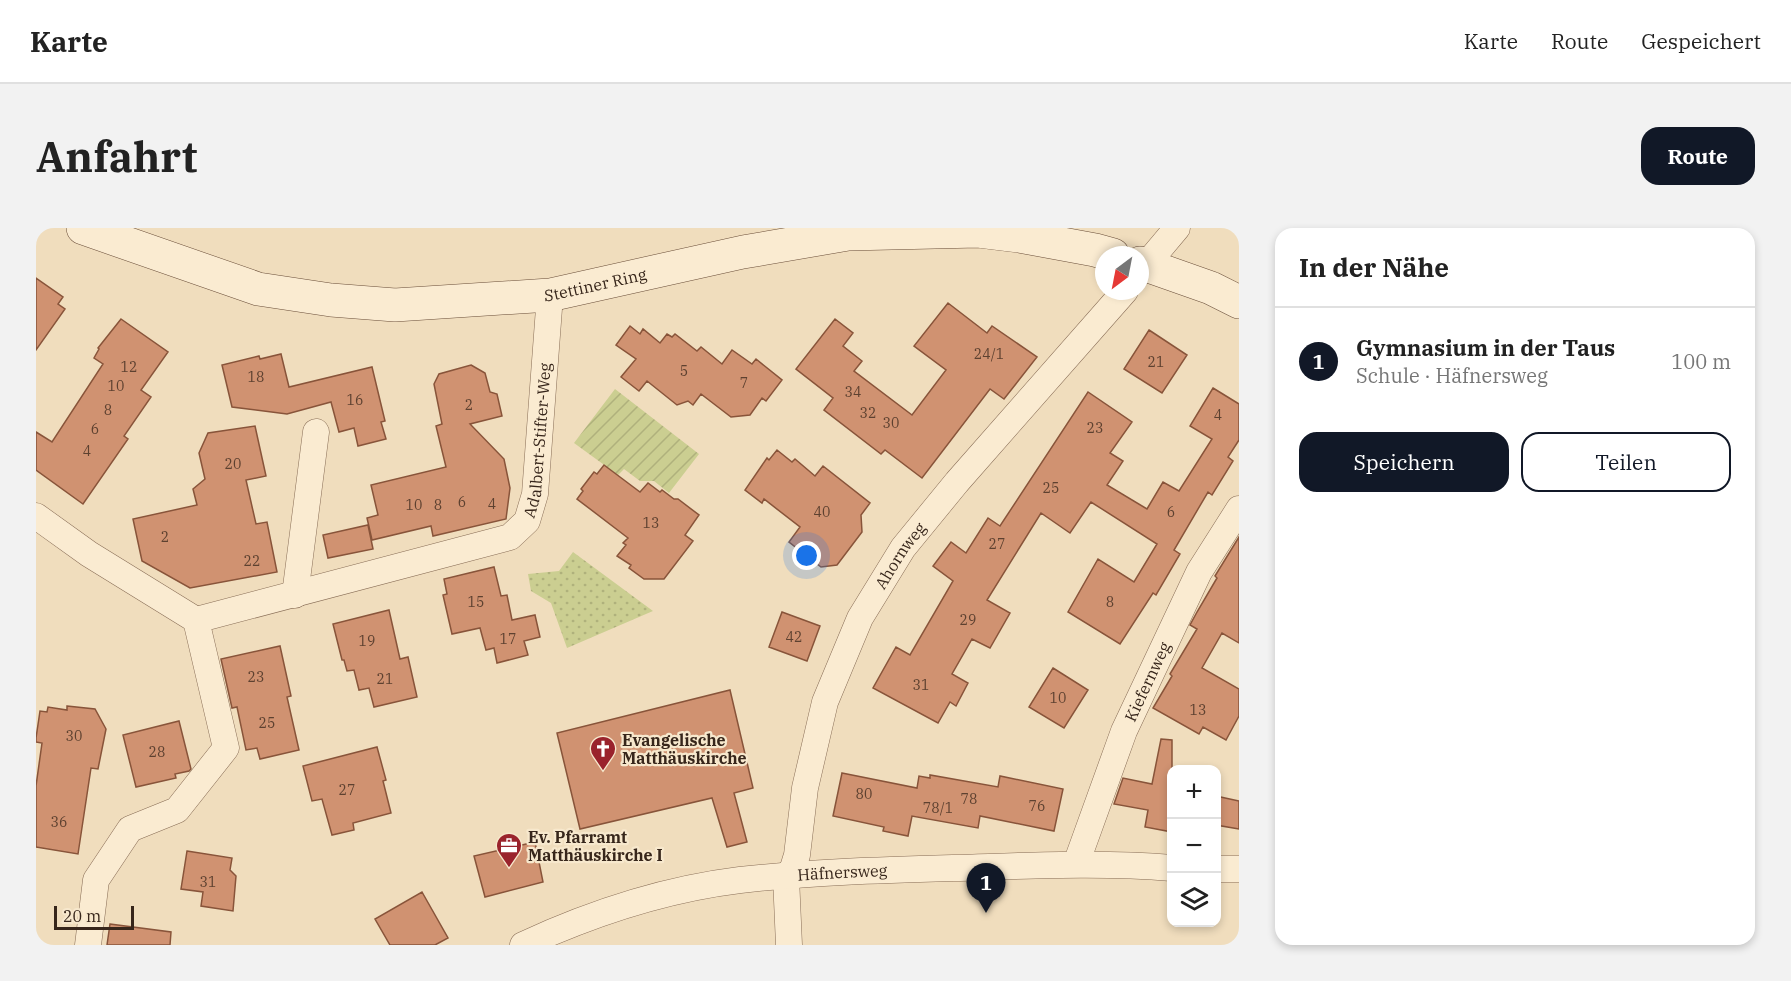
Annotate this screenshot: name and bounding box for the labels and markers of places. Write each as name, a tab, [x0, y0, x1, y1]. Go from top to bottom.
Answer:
place label: Evangelische Matthäuskirche	[622, 730, 747, 768]
church icon: Evangelische Matthäuskirche	[588, 734, 618, 772]
place label: Ev. Pfarramt Matthäuskirche I	[528, 827, 663, 865]
office icon: Ev. Pfarramt Matthäuskirche I	[494, 831, 524, 869]
pin: 1	[966, 864, 1006, 913]

